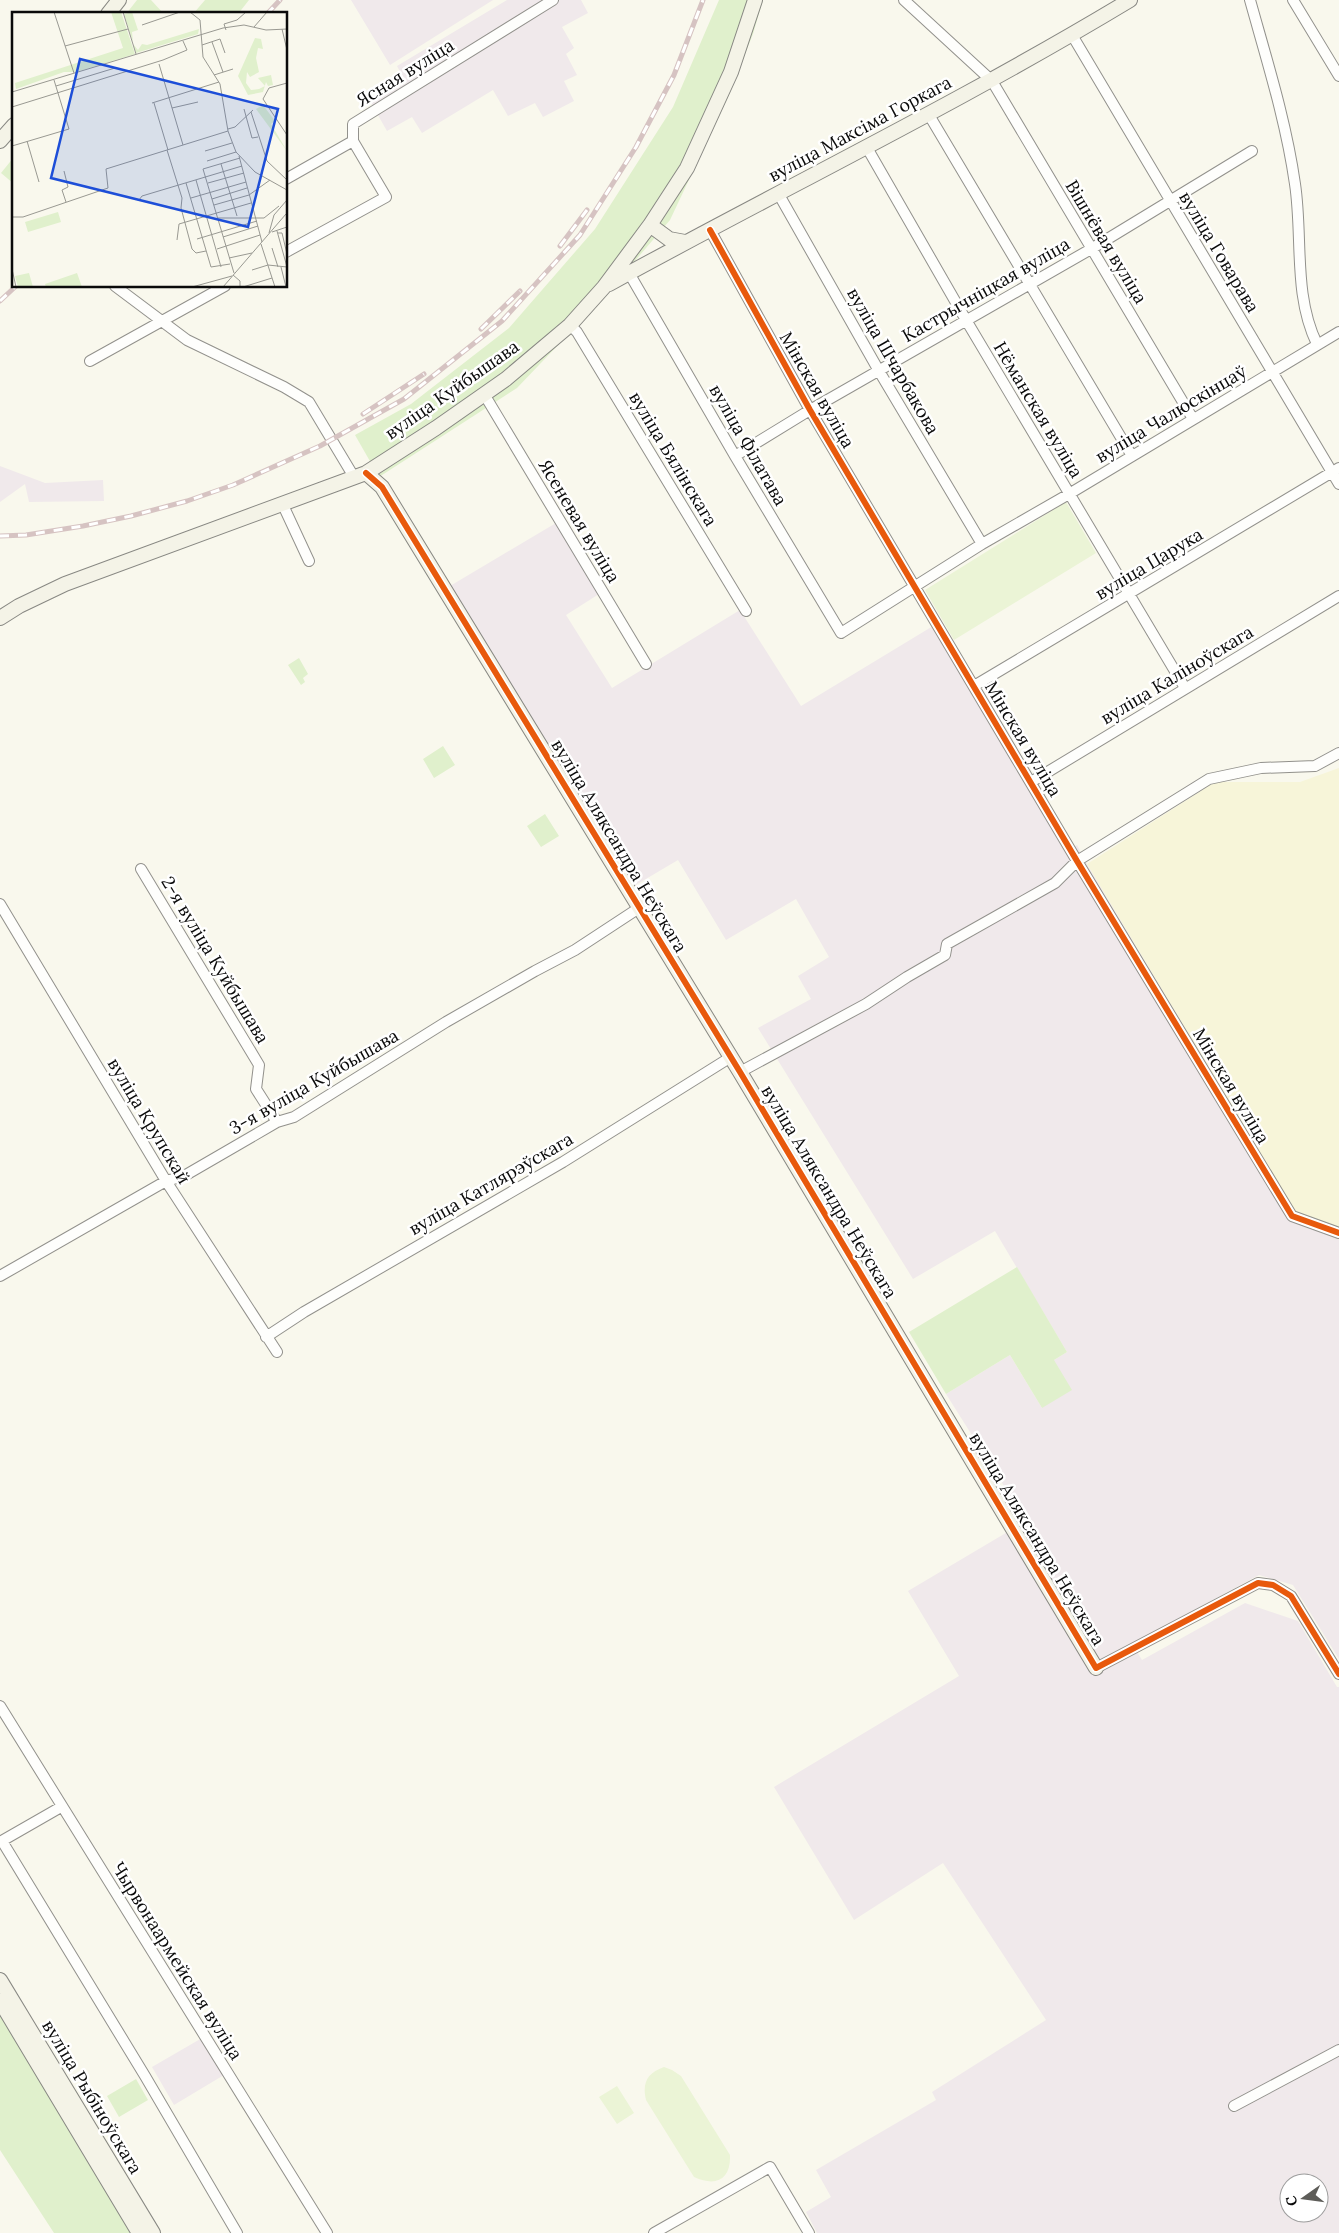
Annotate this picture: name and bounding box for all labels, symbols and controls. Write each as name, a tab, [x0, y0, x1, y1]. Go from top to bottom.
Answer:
inset map	[12, 12, 288, 288]
street label: Ясная вуліца	[351, 33, 458, 112]
street label: вуліца Максіма Горкага	[764, 70, 955, 187]
street label: Вішнёвая вуліца	[1060, 176, 1152, 308]
street label: вуліца Говарава	[1174, 187, 1265, 317]
street label: Кастрычніцкая вуліца	[898, 232, 1074, 347]
street label: вуліца Шчарбакова	[842, 283, 945, 438]
street label: Мінская вуліца	[775, 327, 860, 452]
street label: вуліца Куйбышава	[380, 335, 523, 444]
street label: Нёманская вуліца	[989, 337, 1088, 482]
street label: вуліца Чалюскінцаў	[1091, 359, 1251, 468]
street label: вуліца Філатава	[704, 380, 792, 510]
street label: вуліца Бялінскага	[624, 387, 723, 530]
street label: Ясеневая вуліца	[534, 455, 625, 587]
street label: вуліца Царука	[1091, 522, 1207, 605]
street label: вуліца Каліноўскага	[1096, 620, 1257, 729]
street label: Мінская вуліца	[980, 677, 1067, 801]
street label: вуліца Аляксандра Неўскага	[546, 735, 692, 957]
street label: 2-я вуліца Куйбышава	[156, 872, 274, 1048]
street label: 3-я вуліца Куйбышава	[225, 1024, 402, 1139]
street label: Мінская вуліца	[1188, 1024, 1275, 1148]
street label: вуліца Крупскай	[103, 1054, 196, 1188]
street label: вуліца Аляксандра Неўскага	[756, 1081, 902, 1303]
street label: вуліца Катлярэўскага	[404, 1127, 577, 1240]
street label: вуліца Аляксандра Неўскага	[964, 1428, 1110, 1650]
street label: Чырвонаармейская вуліца	[107, 1857, 248, 2064]
street label: вуліца Рыбіноўскага	[37, 2016, 148, 2178]
north arrow	[1279, 2173, 1329, 2223]
text: С	[1281, 2194, 1301, 2208]

